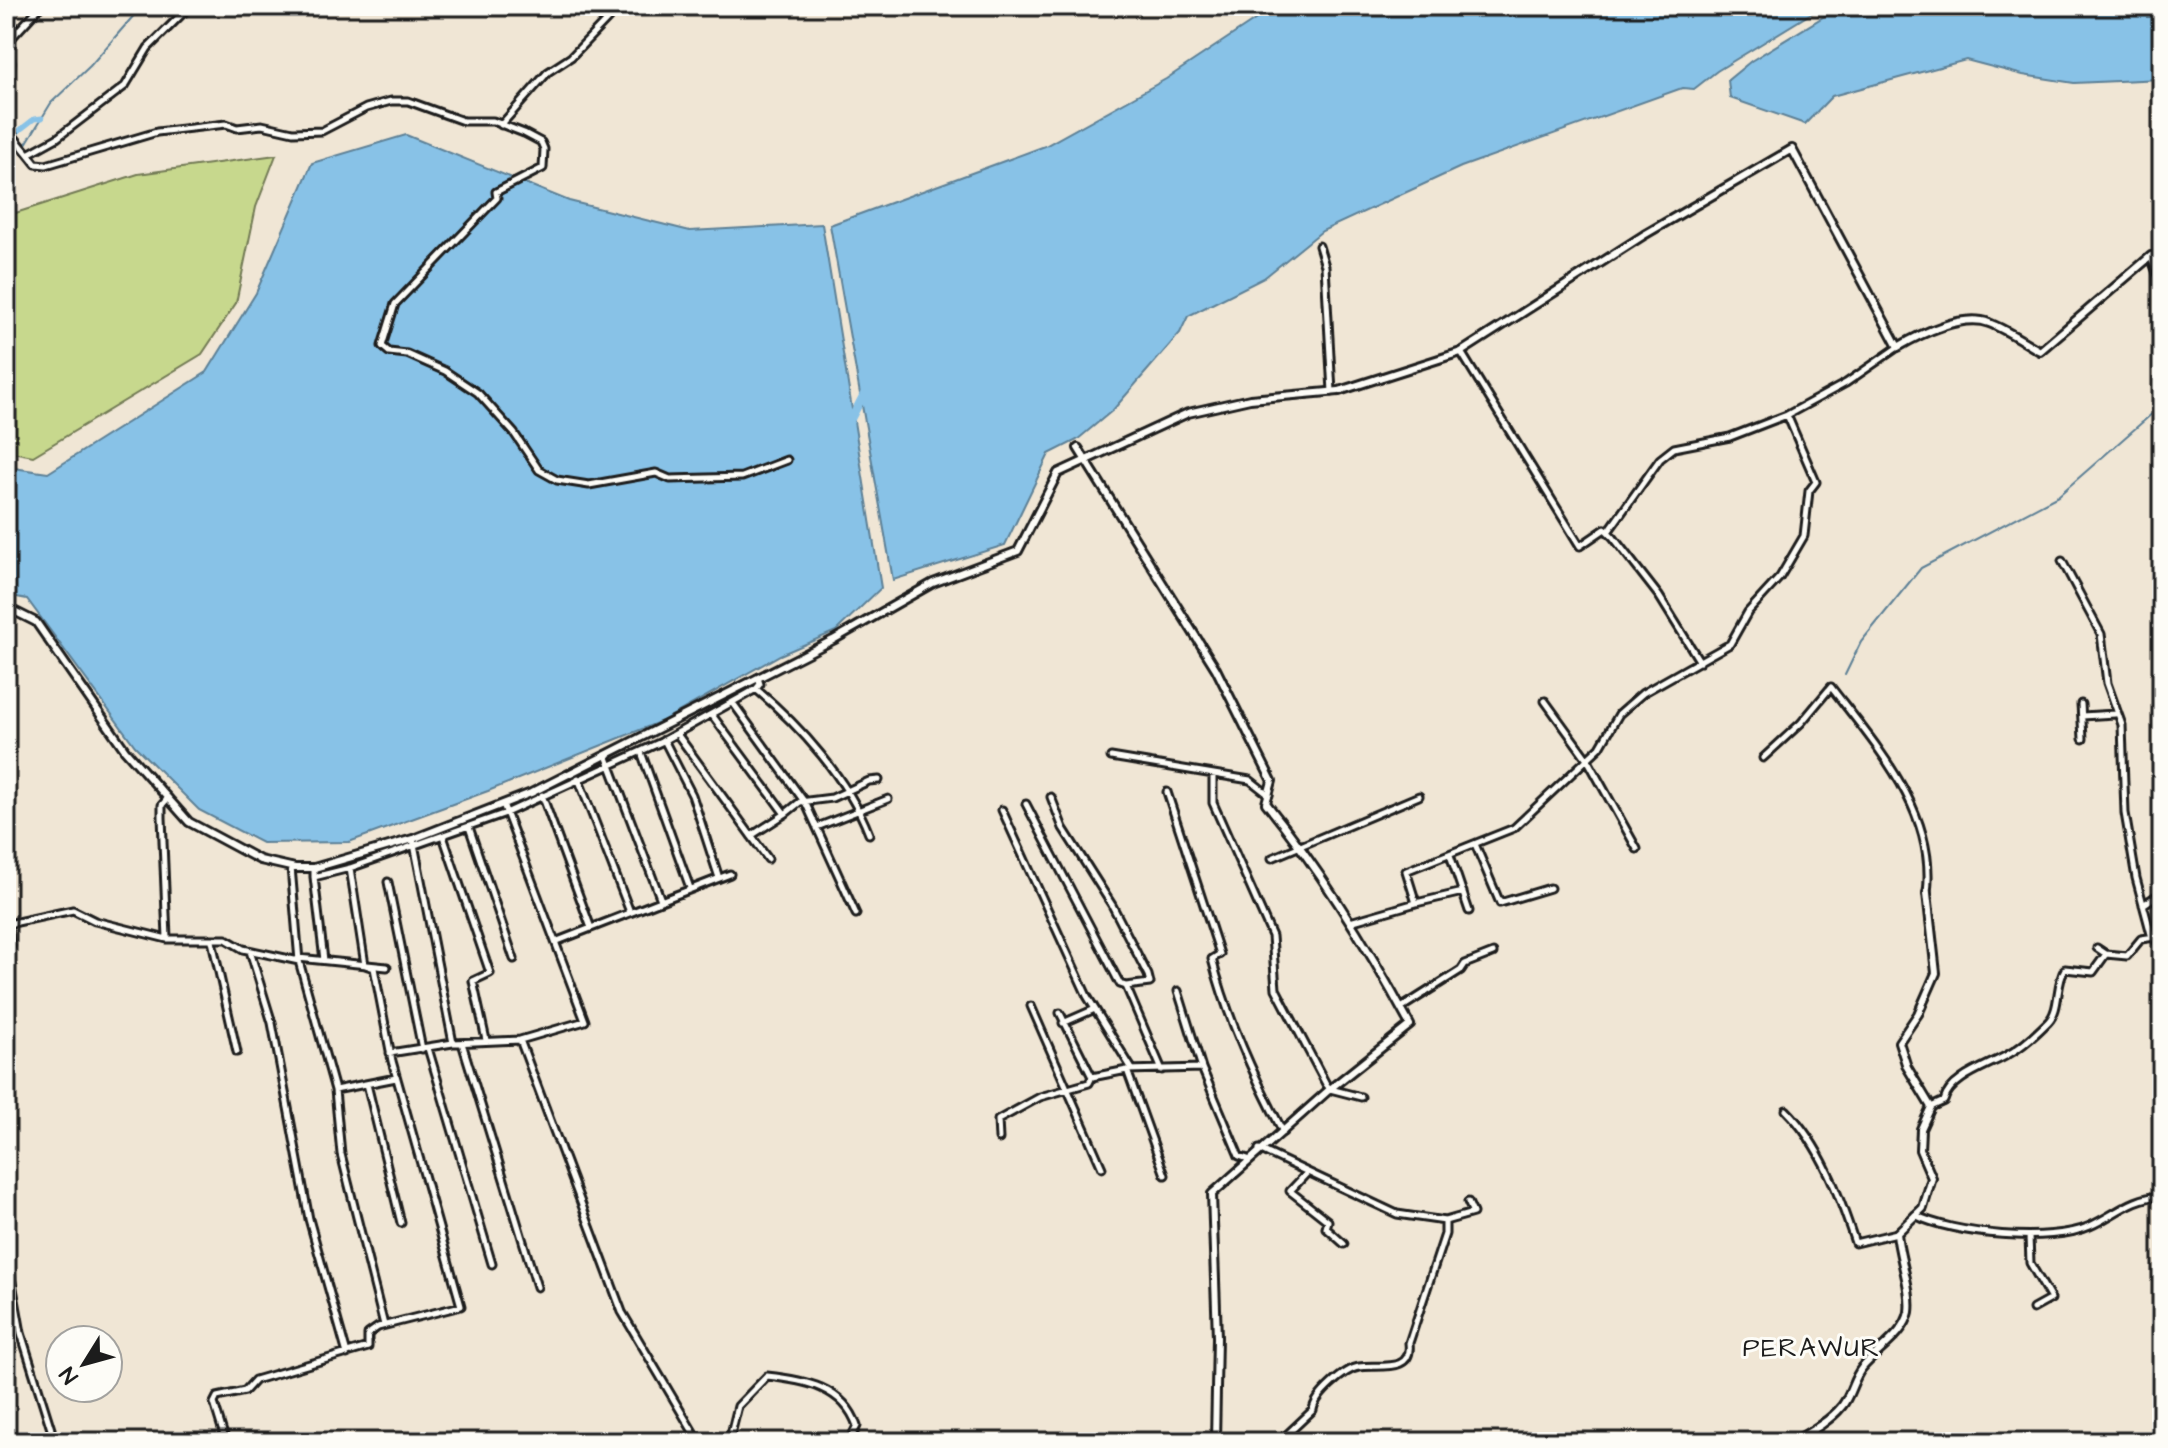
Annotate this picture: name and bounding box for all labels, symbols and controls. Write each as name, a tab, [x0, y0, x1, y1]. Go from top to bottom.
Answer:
north arrow	[44, 1324, 124, 1404]
district label: PERAWUR	[1743, 1330, 1881, 1366]
text: N	[53, 1360, 86, 1390]

